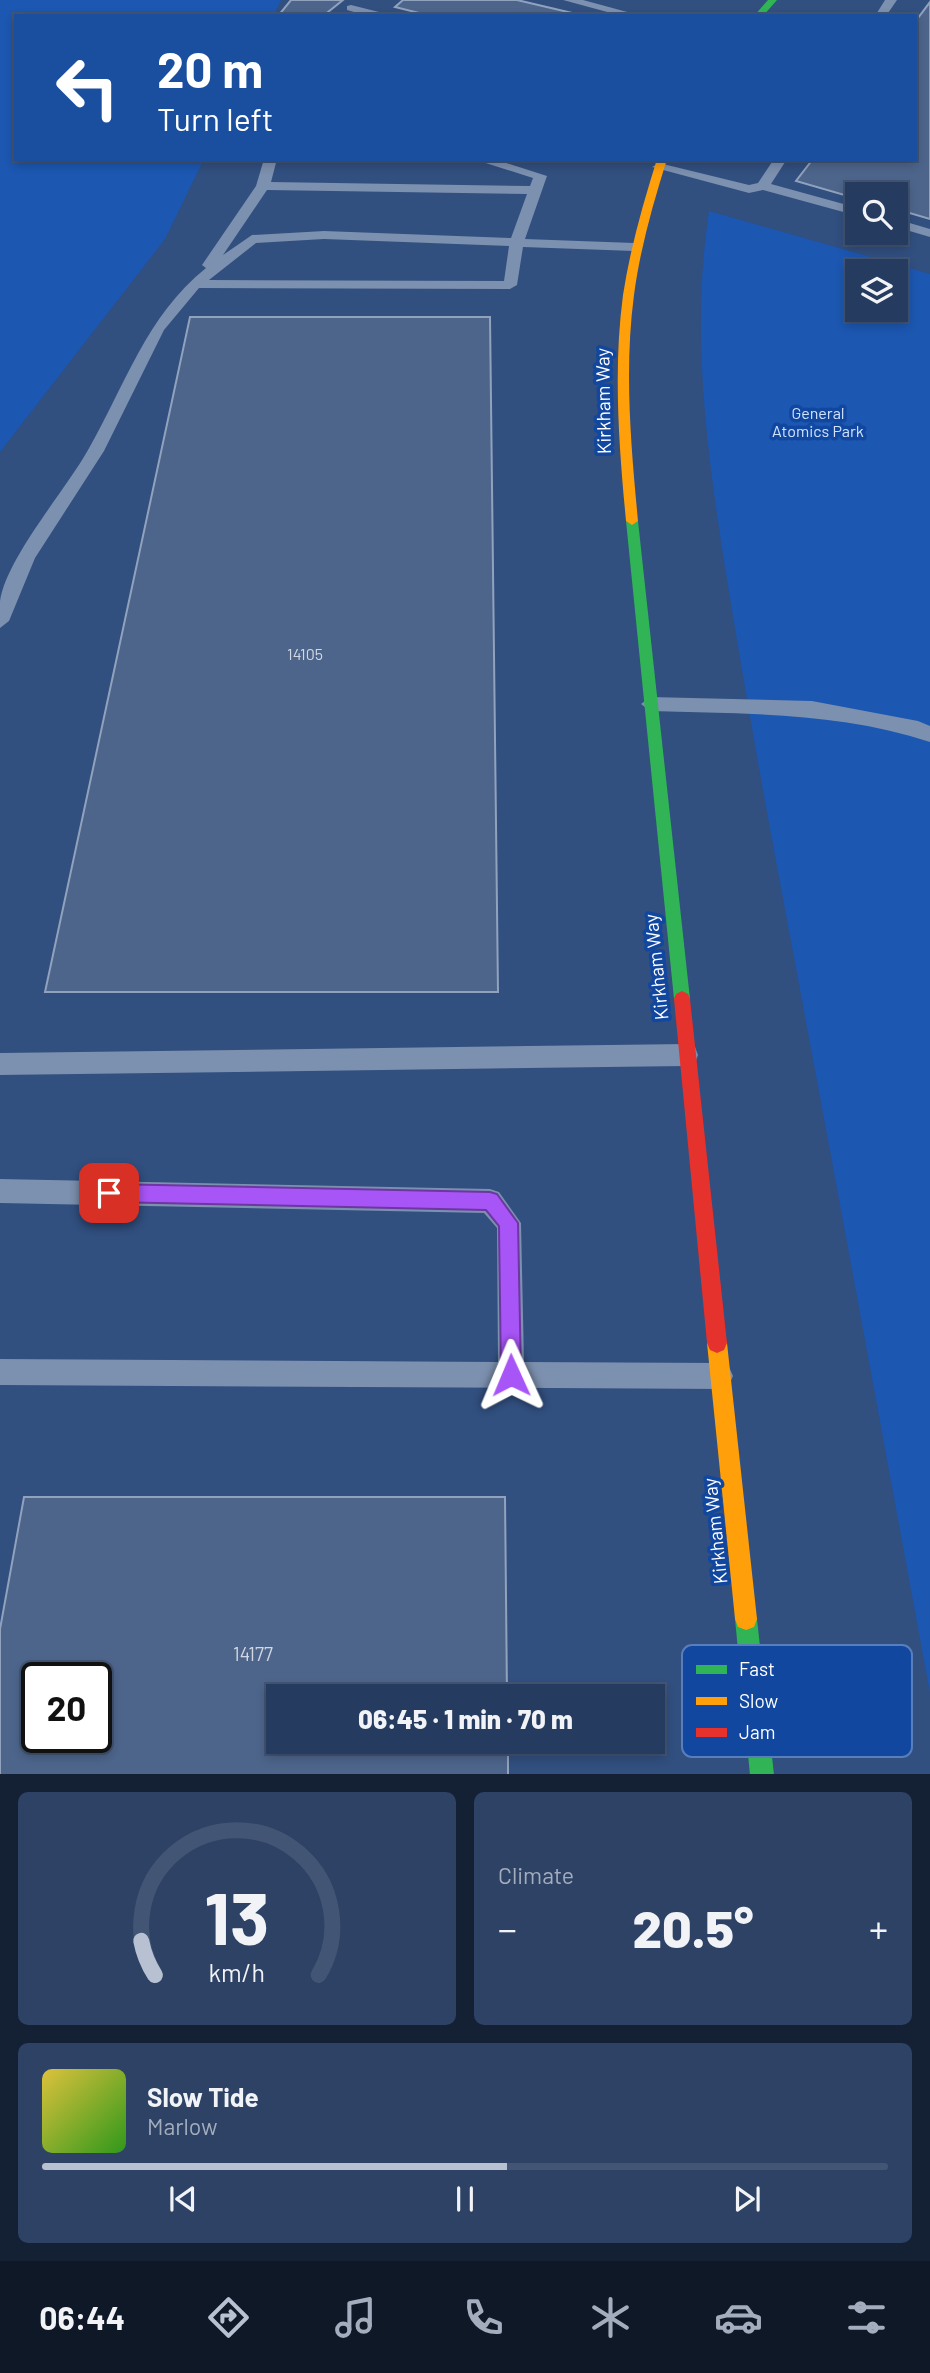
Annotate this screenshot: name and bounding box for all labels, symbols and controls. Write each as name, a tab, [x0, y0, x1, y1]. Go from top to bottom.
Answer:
text: 20 m	[157, 39, 263, 98]
icon: left	[42, 42, 133, 133]
text: Turn left	[157, 99, 274, 137]
map controls	[845, 182, 908, 322]
button: search	[845, 182, 908, 245]
button: layers	[845, 259, 908, 322]
street label: Kirkham Way	[590, 347, 615, 454]
park label: General Atomics Park	[772, 403, 864, 440]
house number: 14105	[287, 644, 323, 663]
street label: Kirkham Way	[638, 913, 673, 1021]
pin	[79, 1163, 139, 1223]
icon: arrive	[90, 1174, 128, 1212]
position arrow	[474, 1338, 548, 1412]
street label: Kirkham Way	[697, 1477, 732, 1585]
house number: 14177	[233, 1642, 273, 1665]
legend	[682, 1645, 912, 1757]
text: Fast	[739, 1657, 775, 1680]
speed limit sign: 20	[21, 1662, 112, 1753]
text: Slow	[739, 1689, 778, 1712]
text: 06:45 · 1 min · 70 m	[358, 1703, 573, 1734]
text: Jam	[739, 1720, 775, 1743]
text: Climate	[498, 1861, 574, 1889]
text: 13	[204, 1872, 270, 1960]
text: 20.5°	[632, 1896, 754, 1958]
text: −	[498, 1905, 517, 1951]
text: +	[869, 1905, 888, 1951]
text: km/h	[209, 1956, 265, 1986]
text: Slow Tide	[147, 2081, 259, 2112]
text: Marlow	[147, 2112, 218, 2140]
icon: previous	[164, 2180, 202, 2218]
icon: pause	[446, 2180, 484, 2218]
icon: next	[728, 2180, 766, 2218]
icon: directions	[204, 2293, 253, 2342]
icon: music	[331, 2293, 380, 2342]
icon: phone	[459, 2293, 508, 2342]
icon: climate	[586, 2293, 635, 2342]
icon: car	[714, 2293, 763, 2342]
icon: filters	[842, 2293, 891, 2342]
text: 06:44	[39, 2298, 125, 2336]

